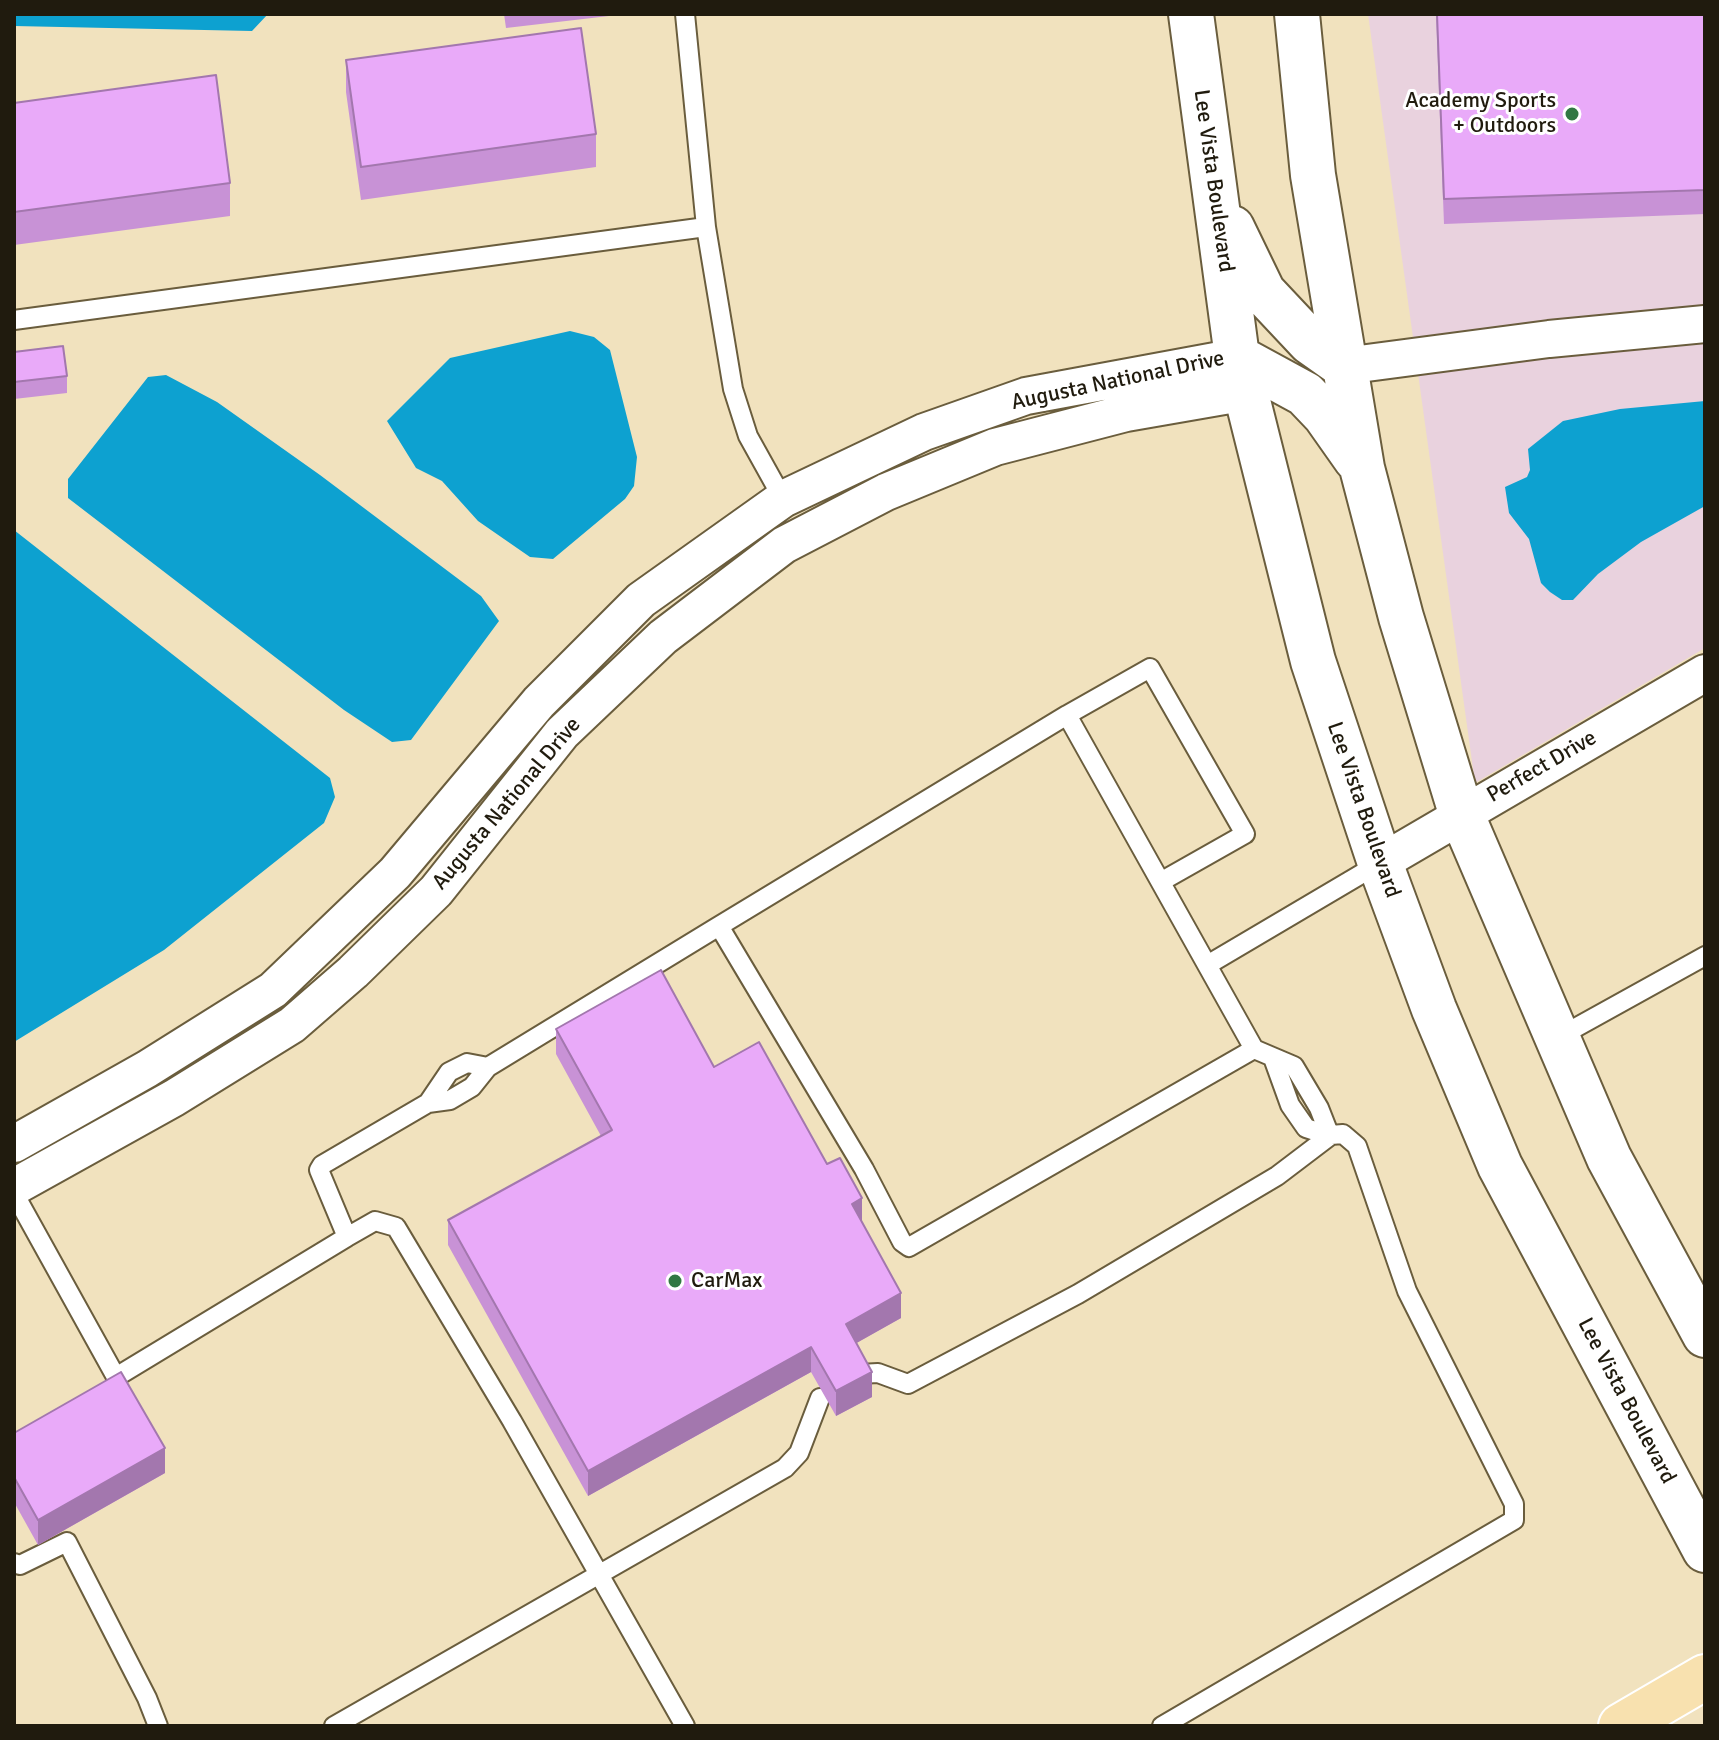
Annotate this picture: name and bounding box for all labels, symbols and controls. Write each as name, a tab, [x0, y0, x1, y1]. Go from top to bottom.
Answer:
street label: Lee Vista Boulevard	[1187, 88, 1239, 274]
place label: Academy Sports + Outdoors	[1405, 88, 1556, 140]
marker: Academy Sports + Outdoors	[1563, 105, 1581, 123]
street label: Augusta National Drive	[1009, 346, 1227, 416]
street label: Augusta National Drive	[427, 712, 587, 896]
street label: Lee Vista Boulevard	[1321, 719, 1405, 901]
street label: Perfect Drive	[1483, 725, 1601, 809]
place label: CarMax	[691, 1268, 762, 1294]
marker: CarMax	[666, 1272, 684, 1290]
street label: Lee Vista Boulevard	[1571, 1314, 1681, 1488]

